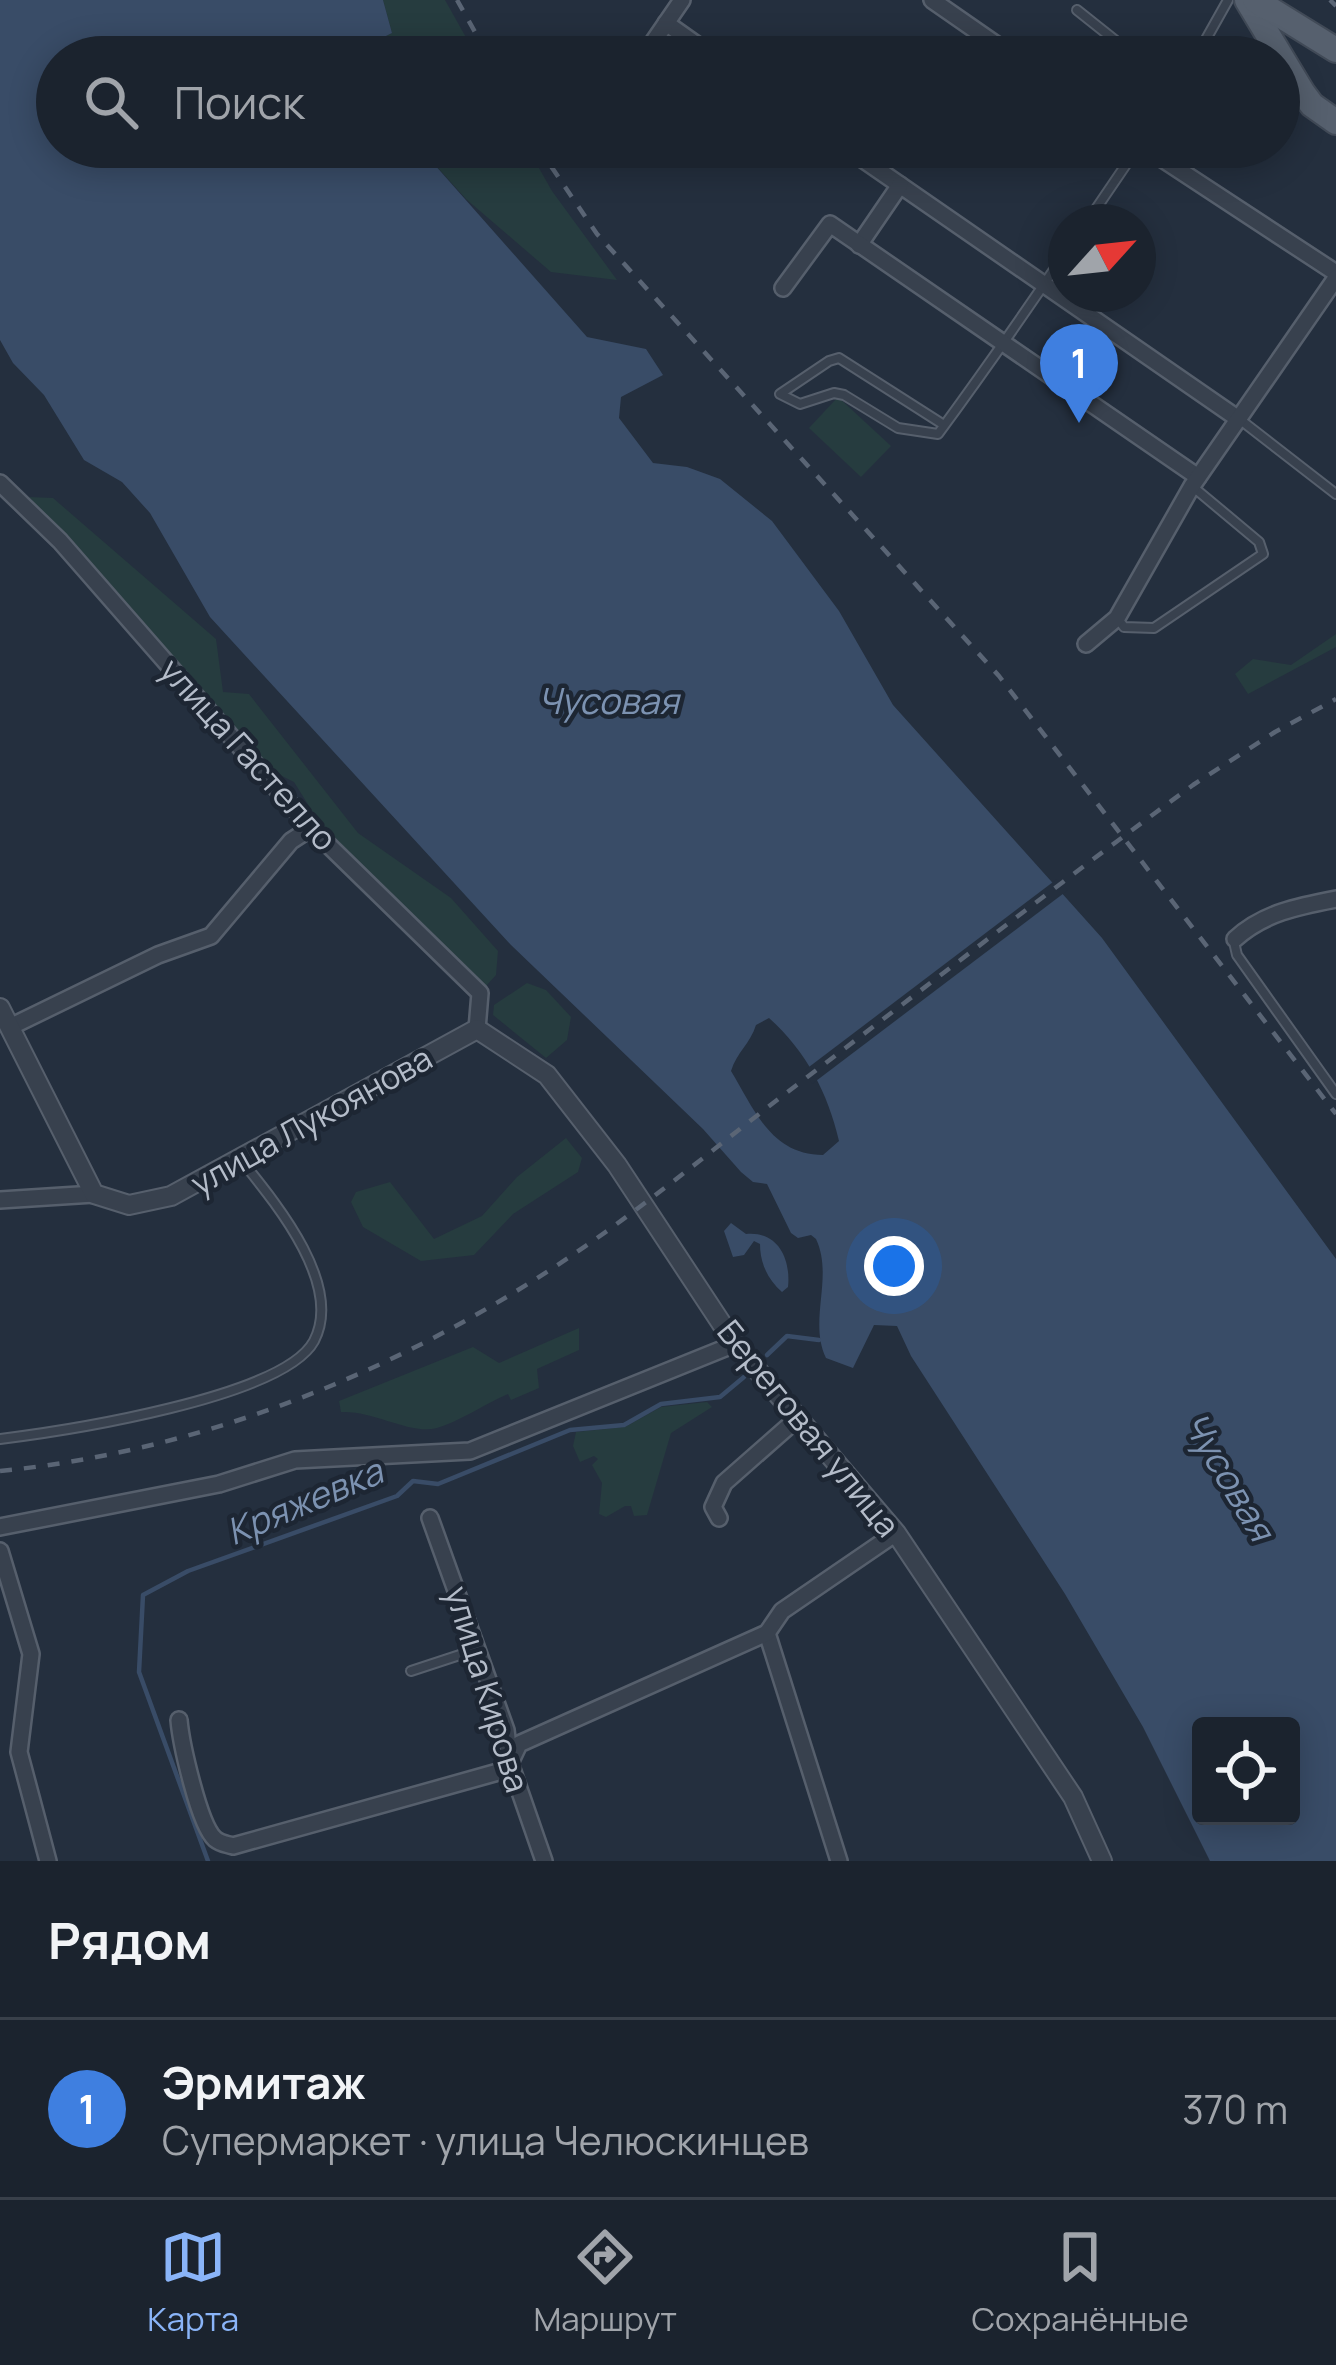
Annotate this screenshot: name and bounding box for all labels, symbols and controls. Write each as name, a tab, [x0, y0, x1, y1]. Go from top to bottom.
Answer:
search box	[36, 36, 1300, 168]
icon: search	[78, 69, 144, 135]
text: Поиск	[174, 71, 305, 133]
north arrow	[1048, 204, 1156, 312]
pin: 1	[1040, 324, 1118, 423]
street label: улица Гастелло	[150, 648, 348, 860]
water label: Чусовая	[537, 676, 682, 725]
street label: улица Лукоянова	[182, 1035, 440, 1205]
your location	[864, 1236, 924, 1296]
street label: Береговая улица	[708, 1310, 910, 1546]
water label: Чусовая	[1172, 1403, 1288, 1552]
water label: Кряжевка	[218, 1445, 391, 1556]
street label: улица Кирова	[435, 1580, 541, 1798]
map controls	[1192, 1717, 1300, 1825]
button: locate	[1192, 1717, 1300, 1825]
text: Рядом	[48, 1905, 211, 1974]
text: Эрмитаж	[162, 2051, 366, 2113]
text: 1	[78, 2082, 96, 2136]
text: 370 m	[1182, 2082, 1288, 2136]
text: Супермаркет · улица Челюскинцев	[162, 2113, 809, 2167]
tab: Карта	[147, 2224, 239, 2341]
tab: Маршрут	[533, 2224, 677, 2341]
tab: Сохранённые	[972, 2224, 1189, 2341]

